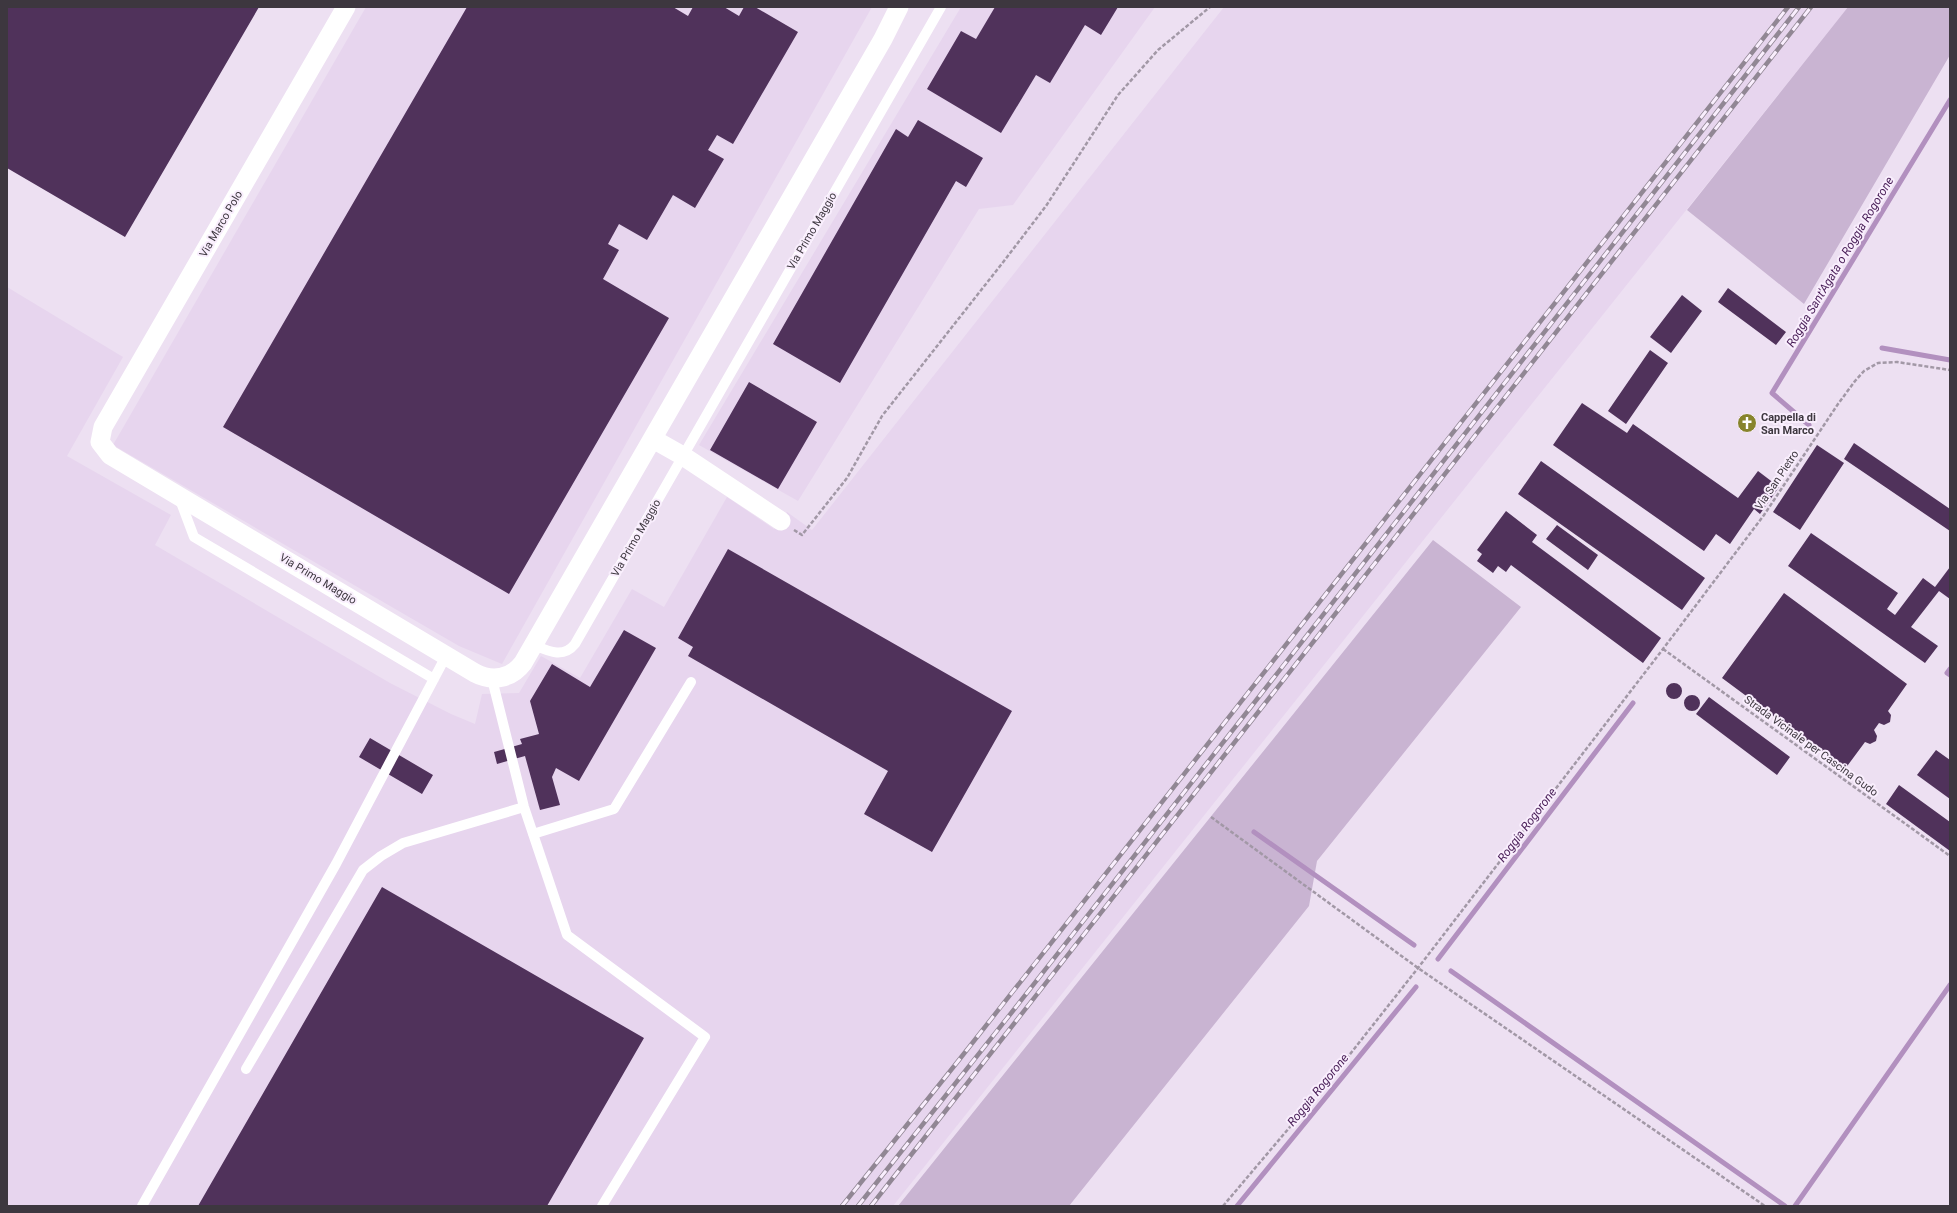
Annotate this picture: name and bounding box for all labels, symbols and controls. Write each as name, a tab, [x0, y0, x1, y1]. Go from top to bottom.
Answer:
water label: Roggia Sant'Agata o Roggia Rogorone	[1784, 174, 1896, 350]
street label: Via Marco Polo	[197, 189, 245, 259]
street label: Via Primo Maggio	[785, 190, 839, 272]
place label: Cappella di San Marco	[1761, 411, 1816, 437]
church icon: Cappella di San Marco	[1736, 412, 1758, 434]
street label: Via San Pietro	[1752, 448, 1802, 512]
street label: Via Primo Maggio	[609, 497, 663, 579]
street label: Via Primo Maggio	[277, 551, 359, 607]
street label: Strada Vicinale per Cascina Gudo	[1741, 693, 1881, 799]
water label: Roggia Rogorone	[1495, 785, 1559, 865]
water label: Roggia Rogorone	[1285, 1051, 1351, 1129]

